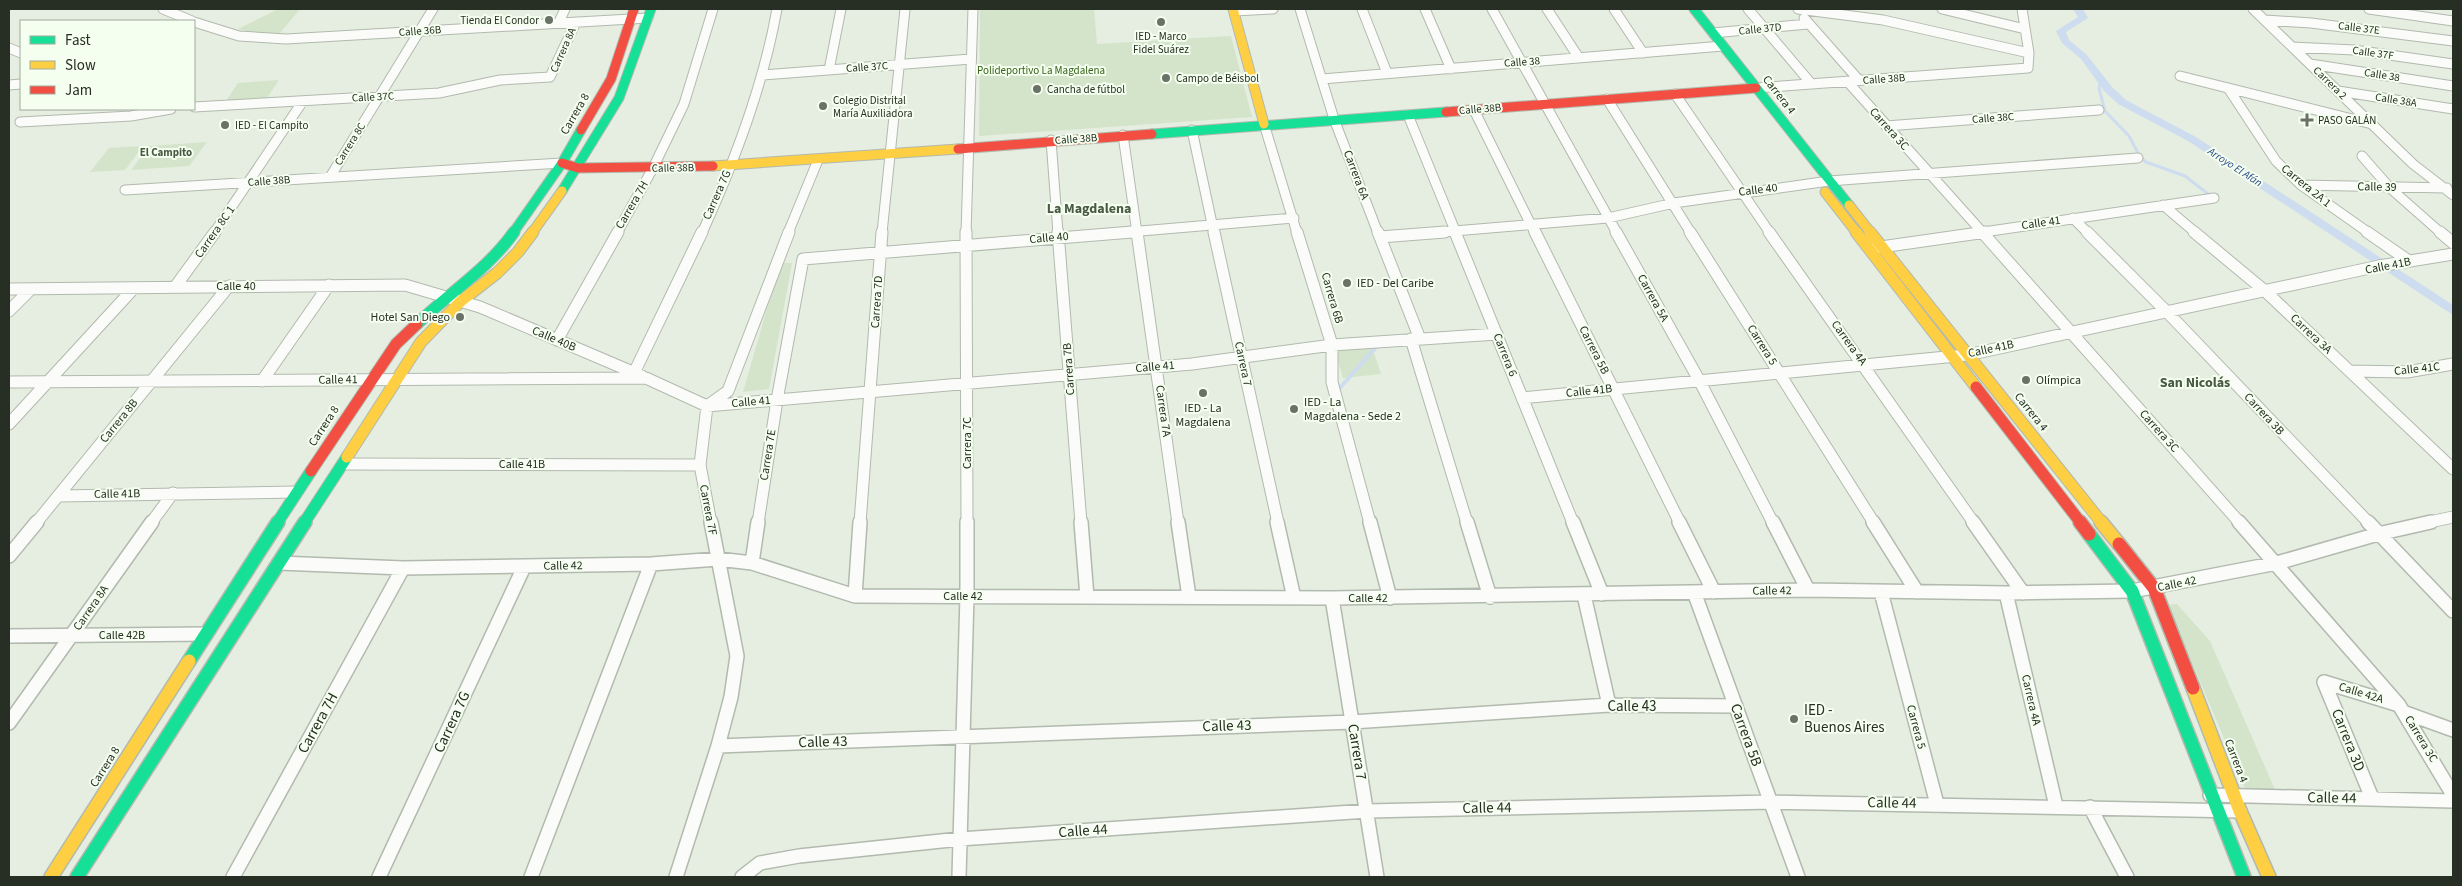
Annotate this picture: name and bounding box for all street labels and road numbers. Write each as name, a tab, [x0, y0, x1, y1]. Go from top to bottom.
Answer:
street label: Calle 37E	[2337, 18, 2381, 38]
street label: Calle 37D	[1738, 19, 1782, 39]
street label: Calle 36B	[398, 22, 442, 40]
street label: Carrera 8A	[546, 25, 580, 75]
street label: Calle 37F	[2351, 43, 2395, 63]
street label: Calle 38	[1504, 53, 1541, 71]
street label: Calle 37C	[845, 58, 889, 76]
street label: Carrera 2	[2310, 63, 2350, 103]
street label: Calle 38	[2363, 65, 2401, 85]
street label: Calle 38B	[1862, 70, 1906, 88]
street label: Carrera 4	[1758, 72, 1800, 118]
street label: Calle 37C	[351, 88, 395, 106]
street label: Calle 38A	[2374, 89, 2418, 111]
street label: Carrera 8	[556, 90, 594, 138]
street label: Calle 38B	[1458, 100, 1502, 118]
street label: Carrera 3C	[1865, 104, 1913, 154]
street label: Calle 38C	[1971, 109, 2015, 127]
street label: Carrera 8C	[331, 120, 369, 168]
street label: Calle 38B	[1054, 130, 1098, 148]
street label: Carrera 6A	[1339, 148, 1373, 203]
street label: Calle 38B	[652, 160, 695, 176]
street label: Carrera 2A 1	[2277, 160, 2335, 212]
street label: Carrera 7G	[699, 167, 735, 223]
street label: Calle 38B	[247, 172, 291, 190]
street label: Carrera 7H	[611, 178, 653, 232]
street label: Calle 39	[2357, 178, 2397, 196]
street label: Calle 40	[1737, 179, 1779, 201]
street label: Carrera 8C 1	[191, 202, 239, 262]
street label: Calle 41	[2020, 212, 2062, 234]
street label: Calle 40	[1029, 228, 1069, 248]
street label: Calle 41B	[2364, 253, 2412, 279]
street label: Carrera 6B	[1317, 270, 1347, 326]
street label: Carrera 5A	[1633, 271, 1673, 325]
street label: Carrera 7D	[867, 275, 887, 329]
street label: Calle 40	[216, 278, 256, 295]
street label: Carrera 3A	[2286, 310, 2336, 358]
street label: Carrera 4A	[1827, 317, 1871, 369]
street label: Carrera 5	[1743, 321, 1781, 369]
street label: Calle 40B	[529, 322, 579, 356]
street label: Carrera 5B	[1575, 323, 1613, 377]
street label: Carrera 6	[1489, 331, 1521, 379]
street label: Calle 41B	[1967, 336, 2015, 362]
street label: Carrera 7	[1230, 340, 1256, 388]
street label: Carrera 7B	[1059, 342, 1079, 396]
street label: Calle 41	[1135, 357, 1175, 377]
street label: Calle 41C	[2393, 358, 2441, 380]
street label: Calle 41	[318, 371, 358, 389]
street label: Calle 41B	[1565, 380, 1613, 402]
street label: Carrera 7A	[1151, 384, 1175, 438]
street label: Carrera 4	[2010, 389, 2052, 435]
street label: Carrera 3B	[2240, 389, 2288, 439]
street label: Calle 41	[731, 392, 771, 412]
street label: Carrera 8B	[96, 395, 142, 447]
street label: Carrera 8	[305, 402, 343, 450]
street label: Carrera 3C	[2135, 406, 2183, 456]
street label: Carrera 7C	[959, 417, 976, 469]
street label: Carrera 7E	[756, 428, 780, 482]
street label: Calle 41B	[499, 456, 545, 473]
street label: Carrera 7F	[695, 483, 721, 537]
street label: Calle 41B	[94, 485, 140, 503]
street label: Calle 42	[543, 557, 583, 575]
street label: Calle 42	[2156, 572, 2198, 596]
street label: Carrera 8A	[69, 581, 113, 634]
street label: Calle 42	[1752, 582, 1792, 600]
street label: Calle 42	[943, 588, 983, 605]
street label: Calle 42	[1348, 590, 1388, 607]
street label: Calle 42B	[99, 627, 145, 644]
street label: Carrera 4A	[2017, 673, 2045, 728]
street label: Calle 42A	[2337, 678, 2386, 708]
street label: Carrera 7G	[429, 688, 475, 756]
street label: Carrera 7H	[293, 689, 343, 757]
street label: Calle 43	[1607, 696, 1657, 717]
street label: Carrera 5B	[1725, 701, 1767, 770]
street label: Carrera 5	[1902, 703, 1930, 751]
street label: Carrera 3D	[2326, 706, 2370, 774]
street label: Carrera 3C	[2400, 712, 2442, 766]
street label: Calle 43	[1202, 715, 1252, 737]
street label: Carrera 7	[1342, 722, 1372, 782]
street label: Calle 43	[798, 731, 848, 753]
street label: Carrera 4	[2220, 737, 2252, 785]
street label: Carrera 8	[86, 743, 124, 791]
street label: Calle 44	[2307, 787, 2357, 809]
street label: Calle 44	[1867, 792, 1917, 814]
street label: Calle 44	[1462, 797, 1512, 819]
street label: Calle 44	[1058, 819, 1109, 843]

